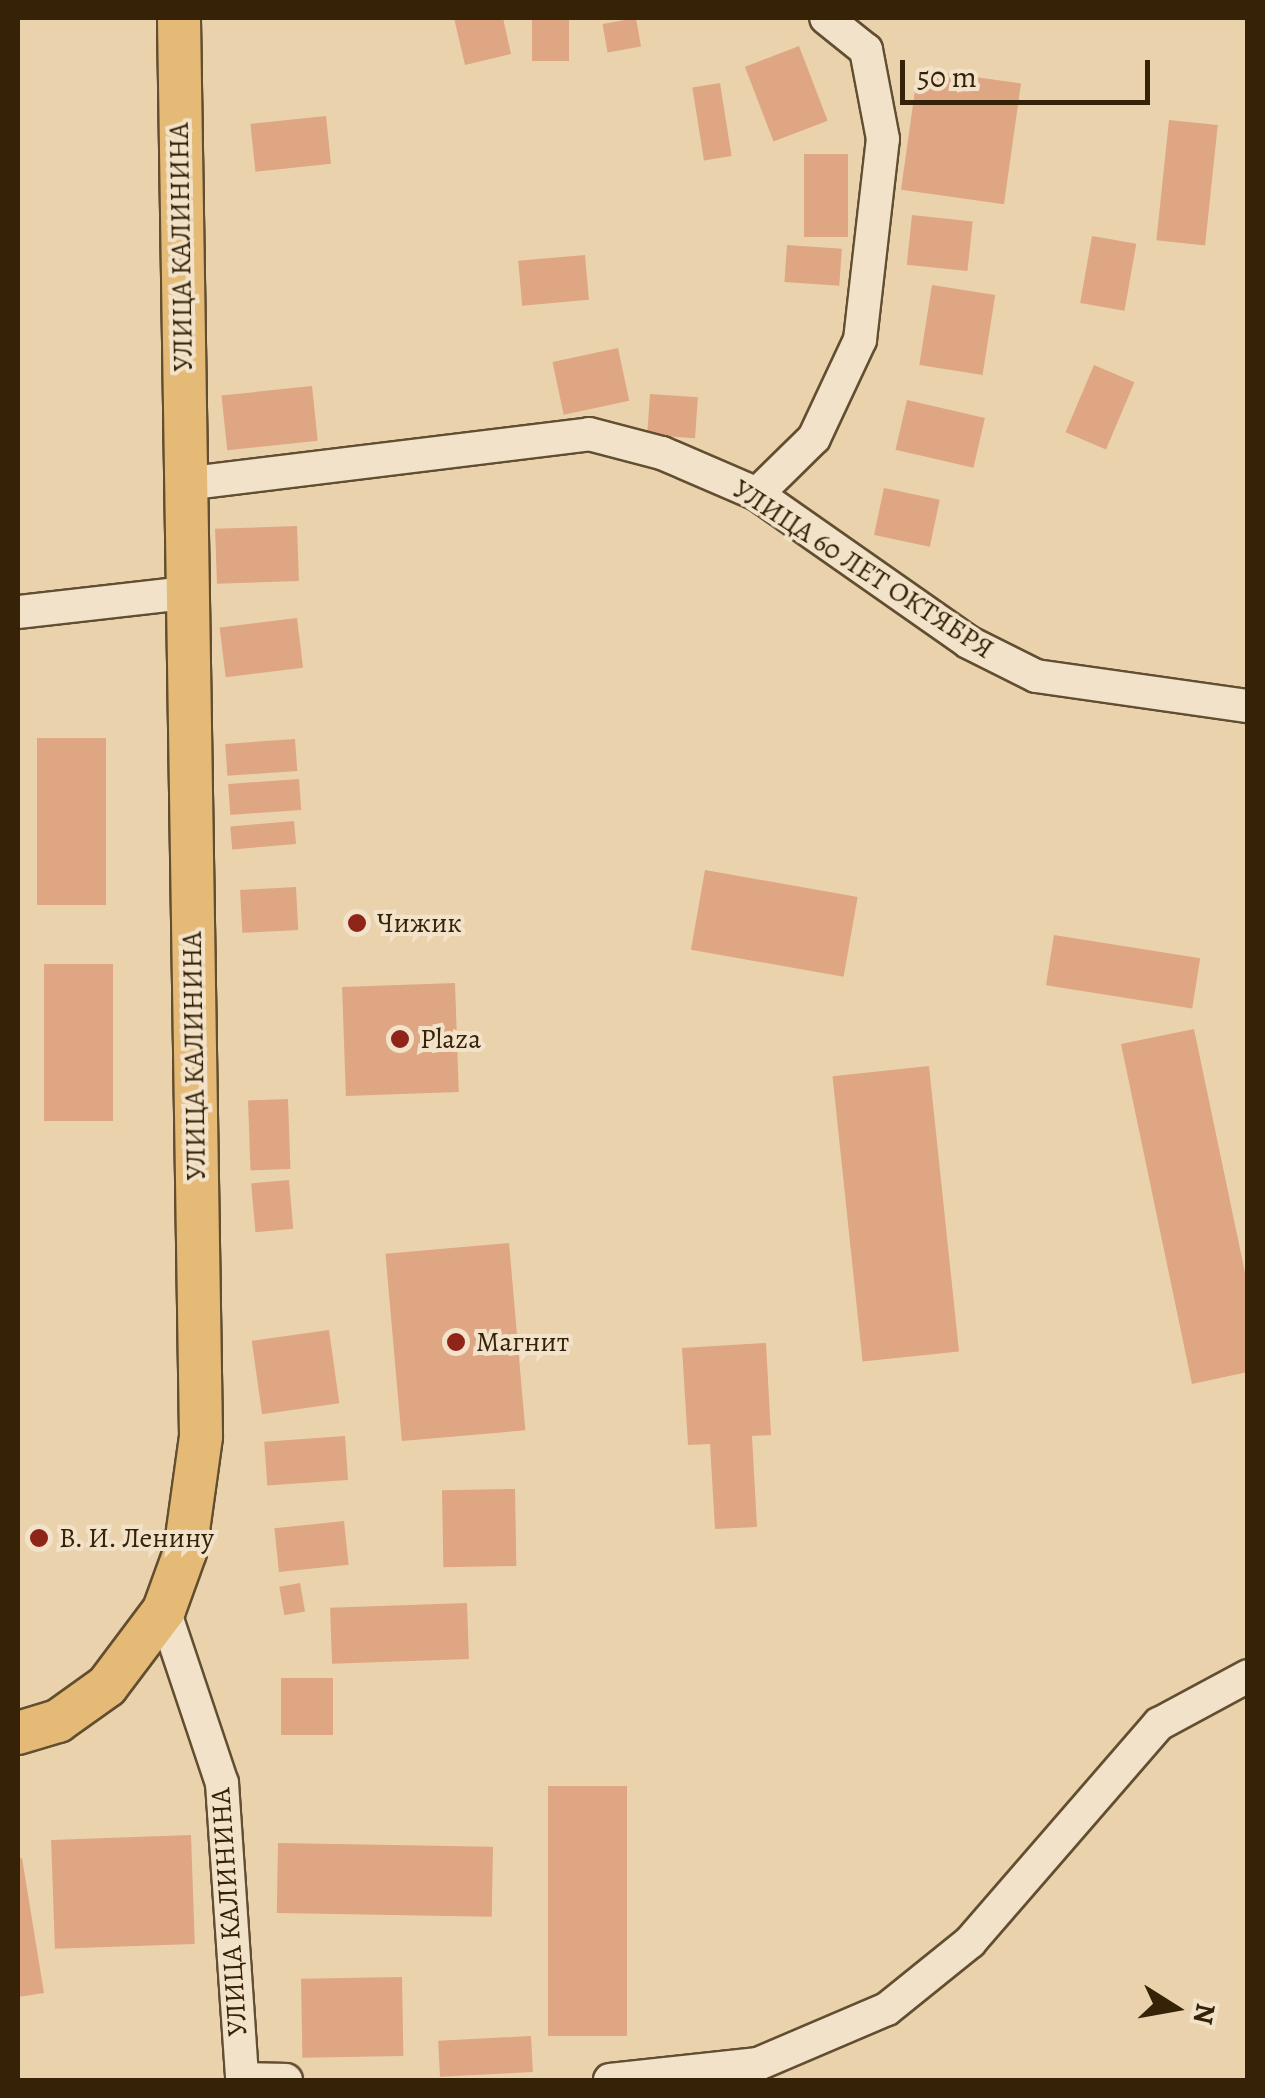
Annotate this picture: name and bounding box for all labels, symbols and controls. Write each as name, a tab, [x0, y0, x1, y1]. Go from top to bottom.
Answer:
scale bar	[905, 40, 1155, 102]
text: 50 m	[917, 57, 977, 97]
street label: УЛИЦА КАЛИНИНА	[162, 122, 200, 372]
street label: УЛИЦА 60 ЛЕТ ОКТЯБРЯ	[726, 472, 1000, 666]
place label: Чижик	[377, 906, 462, 940]
marker: Чижик	[346, 912, 368, 934]
street label: УЛИЦА КАЛИНИНА	[175, 931, 213, 1181]
place label: Plaza	[420, 1022, 481, 1056]
marker: Plaza	[389, 1028, 411, 1050]
place label: Магнит	[476, 1325, 569, 1359]
marker: Магнит	[445, 1331, 467, 1353]
place label: В. И. Ленину	[59, 1521, 215, 1555]
marker: В. И. Ленину	[28, 1527, 50, 1549]
street label: УЛИЦА КАЛИНИНА	[204, 1787, 254, 2037]
north arrow	[1125, 1958, 1225, 2058]
text: N	[1184, 2000, 1225, 2027]

